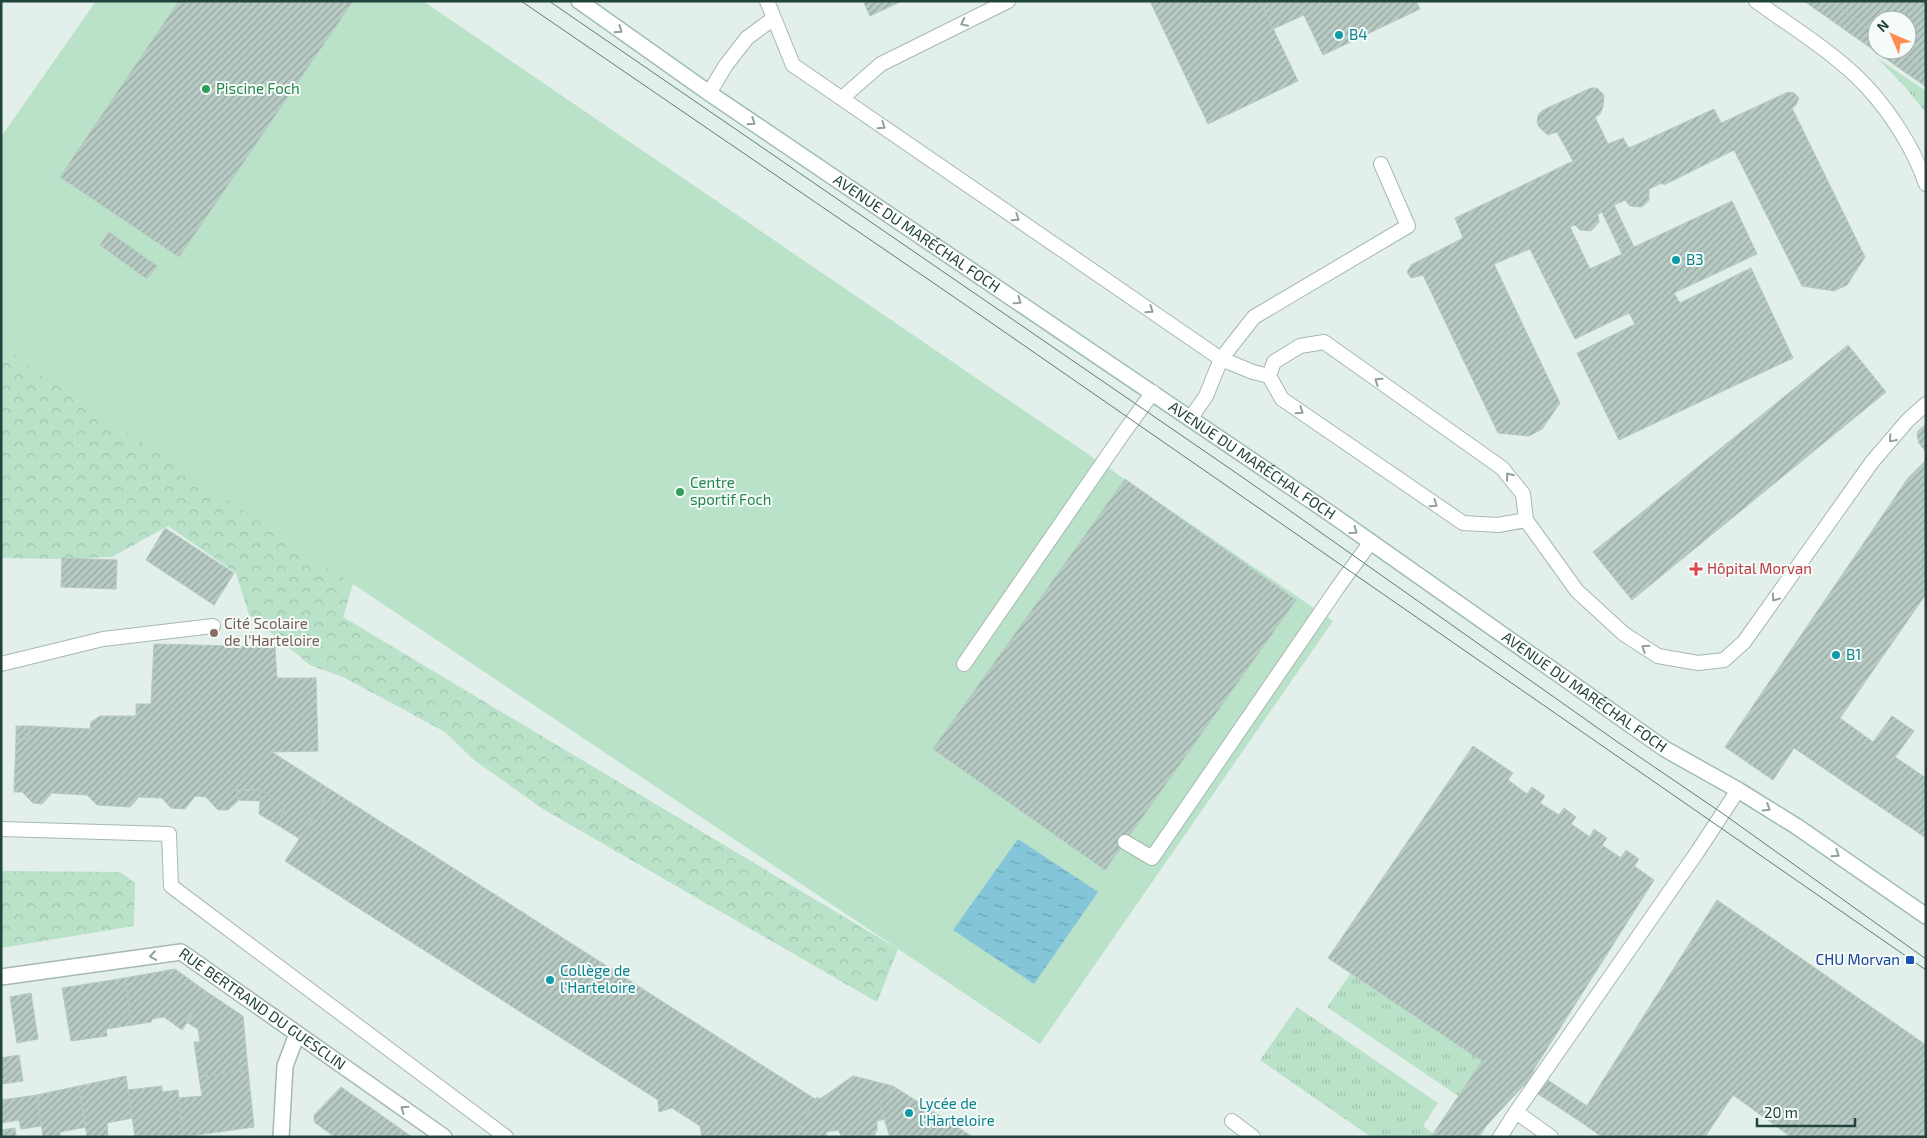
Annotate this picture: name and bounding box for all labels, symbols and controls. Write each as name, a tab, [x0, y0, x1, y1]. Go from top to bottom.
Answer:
north arrow	[1867, 10, 1917, 60]
text: N	[1873, 16, 1892, 35]
one-way arrow	[960, 17, 969, 27]
one-way arrow	[613, 24, 622, 32]
place label: B4	[1349, 25, 1368, 43]
marker: B4	[1333, 29, 1345, 41]
place label: Piscine Foch	[216, 79, 300, 97]
marker: Piscine Foch	[200, 83, 212, 95]
one-way arrow	[747, 116, 756, 126]
one-way arrow	[876, 120, 885, 129]
street label: AVENUE DU MARÉCHAL FOCH	[830, 170, 1004, 296]
one-way arrow	[1010, 212, 1019, 221]
place label: B3	[1686, 250, 1704, 268]
marker: B3	[1670, 254, 1682, 266]
one-way arrow	[1012, 295, 1021, 304]
one-way arrow	[1144, 304, 1153, 313]
one-way arrow	[1374, 378, 1384, 387]
street label: AVENUE DU MARÉCHAL FOCH	[1166, 397, 1339, 523]
one-way arrow	[1294, 405, 1304, 414]
one-way arrow	[1889, 434, 1898, 443]
place label: Centre sportif Foch	[690, 473, 771, 508]
one-way arrow	[1506, 473, 1514, 482]
marker: Centre sportif Foch	[674, 486, 686, 498]
one-way arrow	[1428, 498, 1438, 507]
one-way arrow	[1348, 525, 1358, 534]
place label: Hôpital Morvan	[1707, 559, 1812, 577]
marker: Hôpital Morvan	[1689, 562, 1703, 576]
one-way arrow	[1772, 593, 1781, 602]
place label: Cité Scolaire de l'Harteloire	[224, 614, 320, 649]
marker: Cité Scolaire de l'Harteloire	[208, 627, 220, 639]
street label: AVENUE DU MARÉCHAL FOCH	[1499, 627, 1671, 756]
one-way arrow	[1642, 644, 1651, 654]
place label: B1	[1846, 645, 1861, 663]
marker: B1	[1830, 649, 1842, 661]
one-way arrow	[1761, 802, 1770, 811]
one-way arrow	[1830, 848, 1840, 857]
street label: RUE BERTRAND DU GUESCLIN	[176, 944, 350, 1073]
one-way arrow	[148, 950, 157, 960]
place label: CHU Morvan	[1816, 950, 1900, 968]
marker: CHU Morvan	[1904, 954, 1916, 966]
place label: Collège de l'Harteloire	[560, 961, 636, 996]
marker: Collège de l'Harteloire	[544, 974, 556, 986]
place label: Lycée de l'Harteloire	[919, 1094, 995, 1129]
scale bar	[1757, 1096, 1854, 1128]
text: 20 m	[1764, 1103, 1798, 1121]
one-way arrow	[400, 1106, 410, 1115]
marker: Lycée de l'Harteloire	[903, 1107, 915, 1119]

